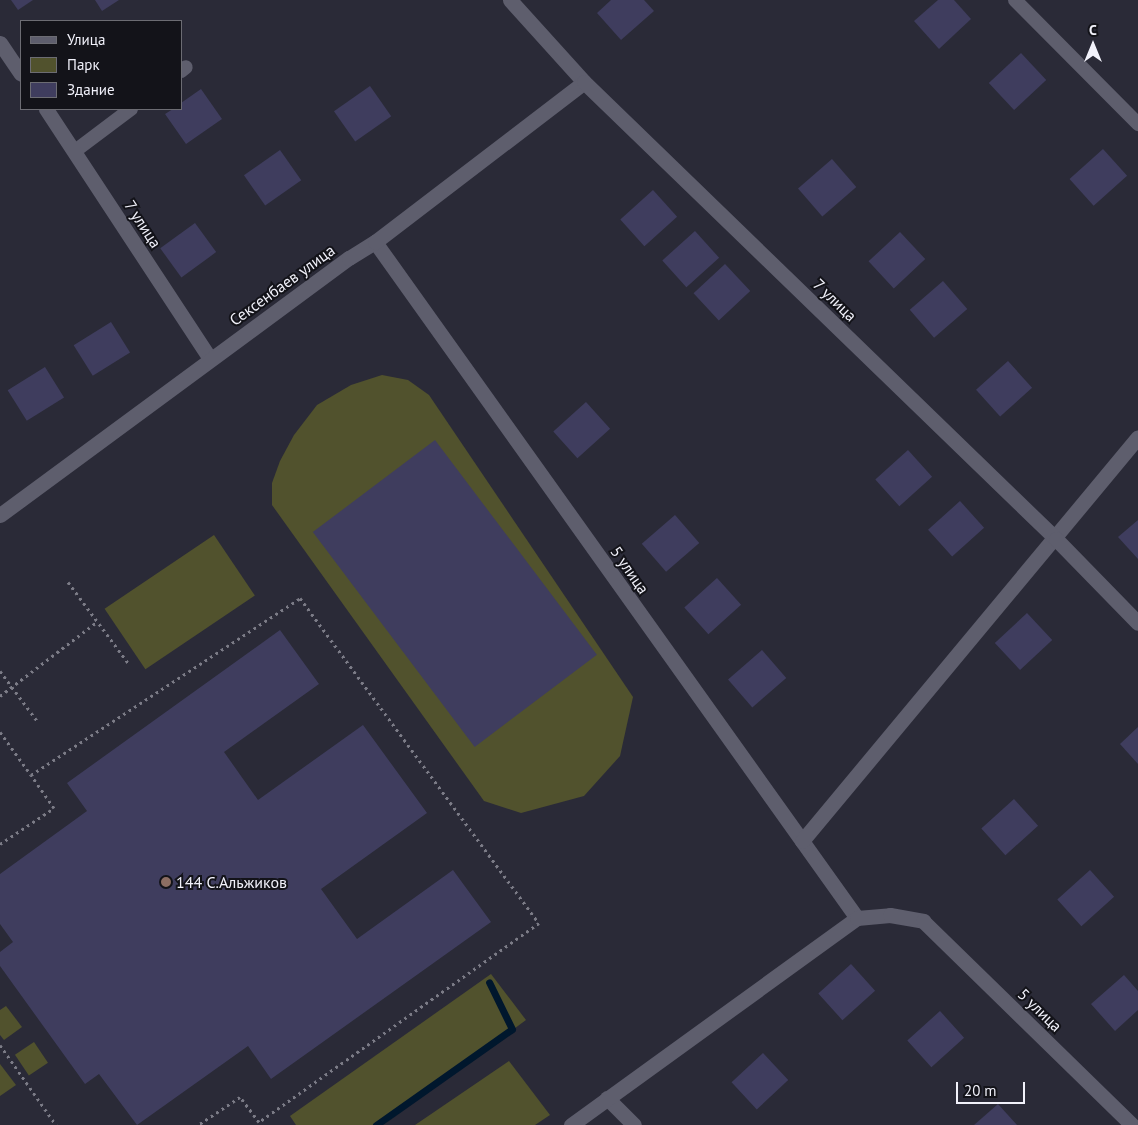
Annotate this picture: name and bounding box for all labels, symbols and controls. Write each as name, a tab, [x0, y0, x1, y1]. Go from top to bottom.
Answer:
legend	[20, 20, 182, 110]
north arrow	[1068, 20, 1118, 70]
text: С	[1089, 21, 1097, 39]
text: Улица	[67, 30, 105, 49]
text: Парк	[67, 55, 100, 74]
text: Здание	[67, 80, 115, 99]
street label: 7 улица	[120, 196, 166, 252]
street label: Сексенбаев улица	[226, 240, 338, 330]
street label: 7 улица	[809, 274, 861, 326]
street label: 5 улица	[607, 542, 653, 598]
place label: 144 С.Альжиков	[176, 872, 287, 892]
marker: 144 С.Альжиков	[160, 876, 172, 888]
street label: 5 улица	[1014, 984, 1066, 1036]
scale bar	[958, 1072, 1027, 1104]
text: 20 m	[964, 1081, 997, 1100]

